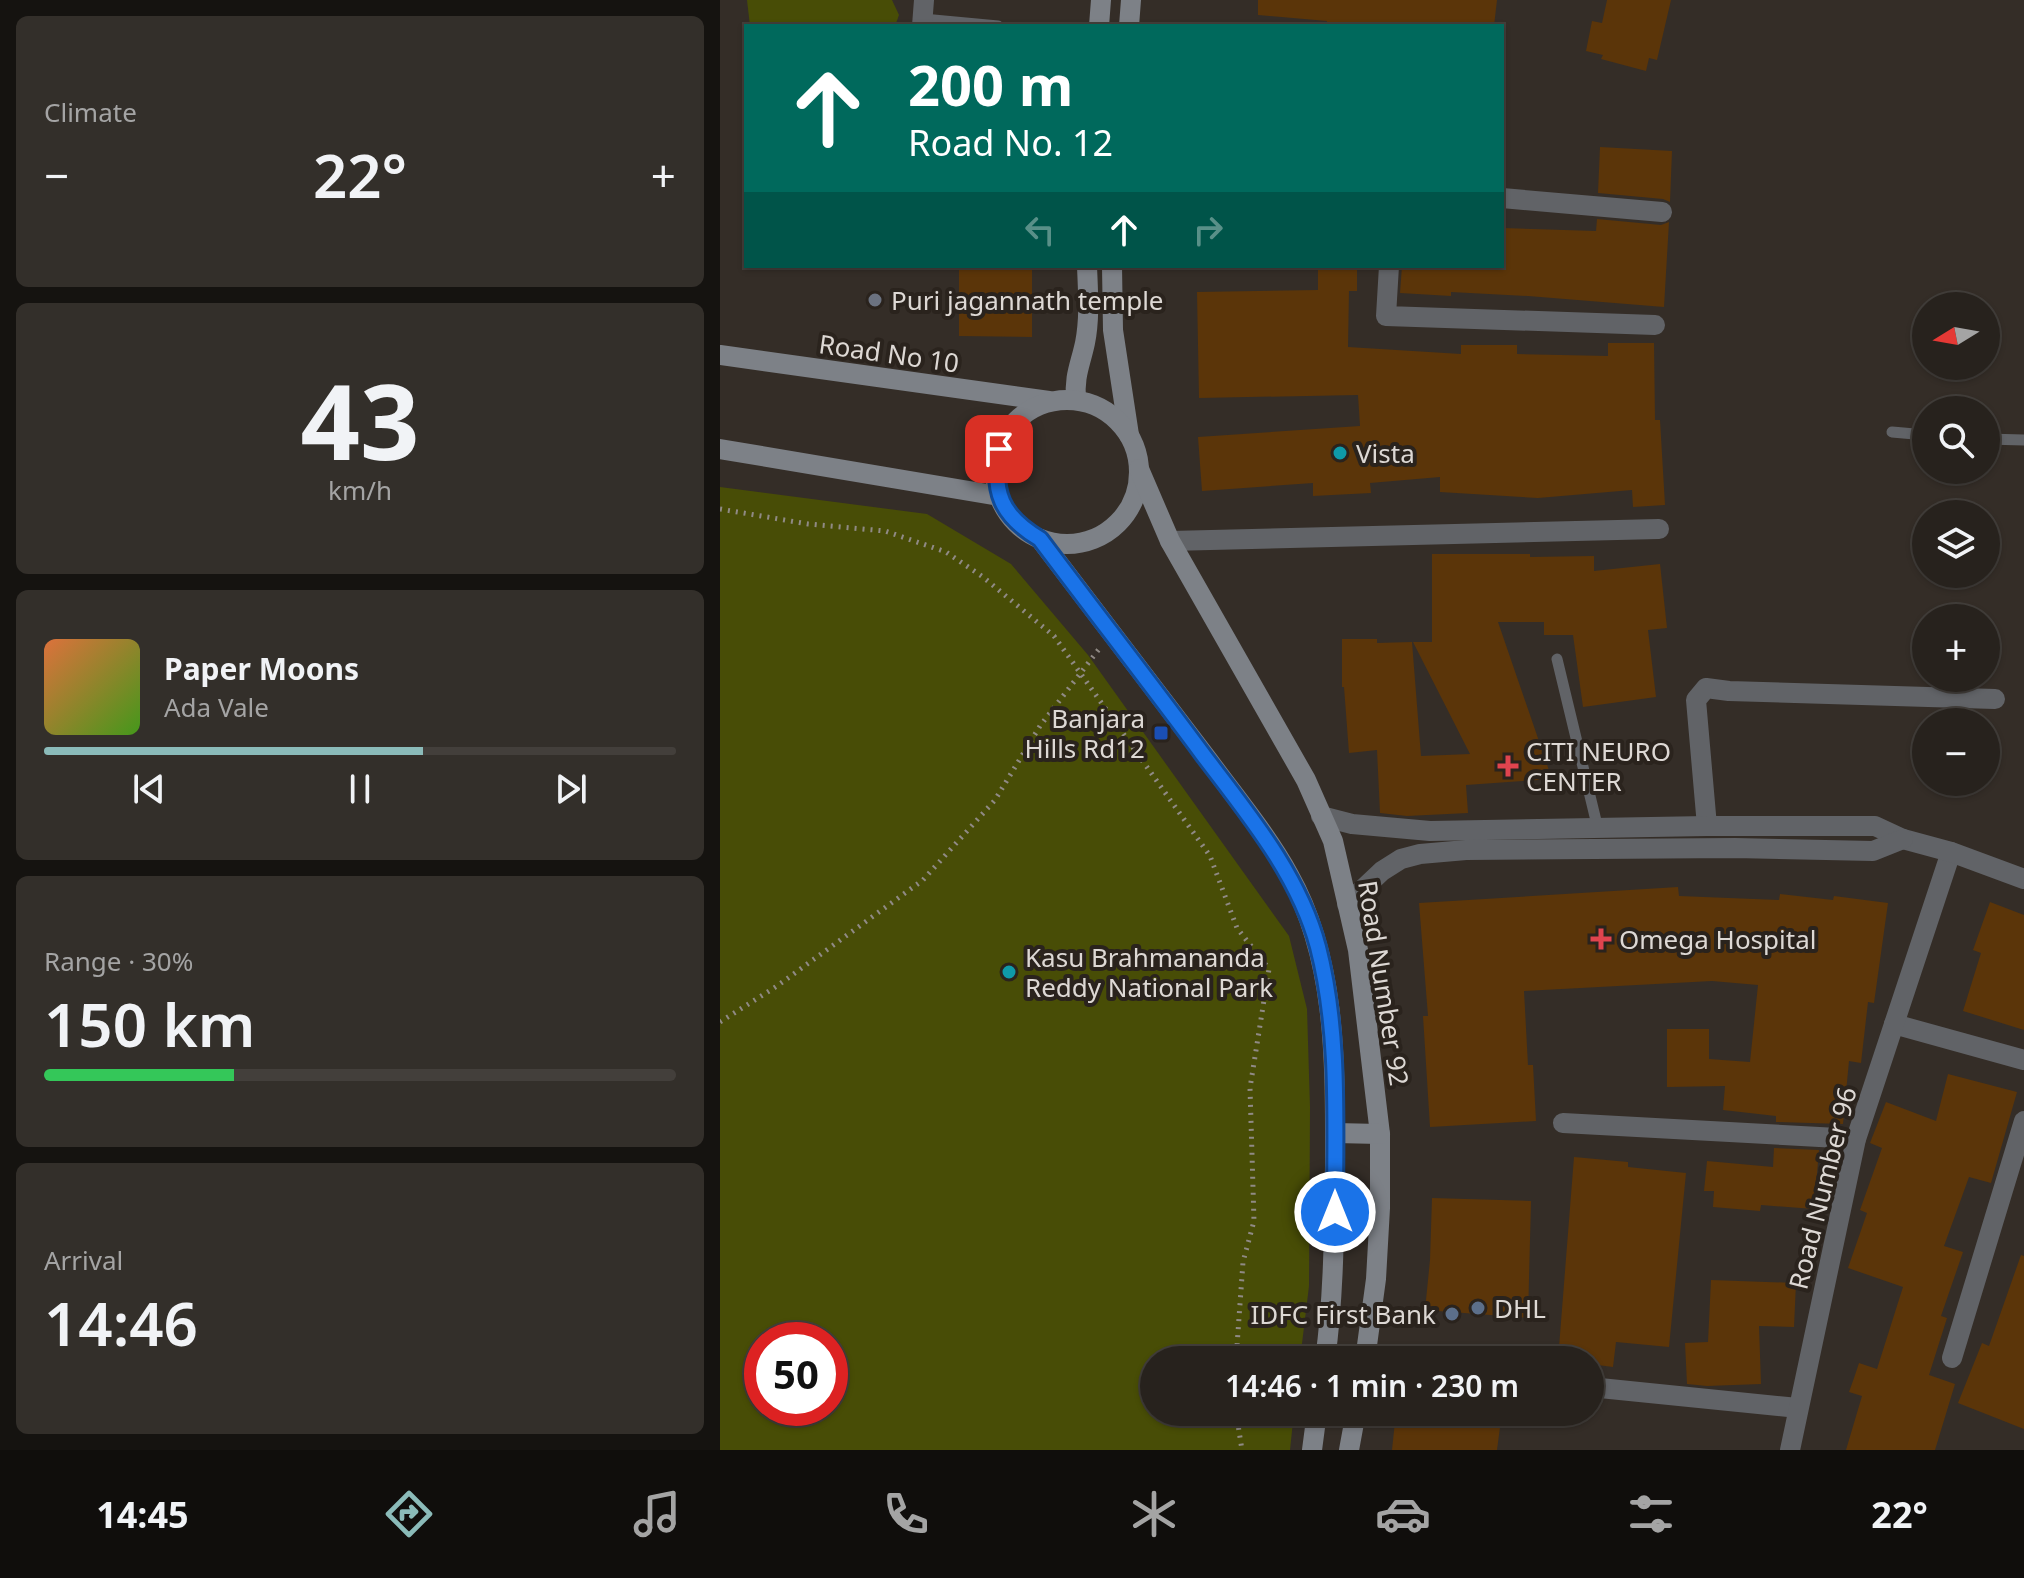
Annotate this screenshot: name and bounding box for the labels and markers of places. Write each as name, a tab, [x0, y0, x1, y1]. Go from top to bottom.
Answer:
place label: Puri jagannath temple	[891, 282, 1164, 318]
marker: Puri jagannath temple	[866, 291, 884, 309]
pin	[965, 415, 1033, 483]
place label: Vista	[1356, 435, 1415, 471]
marker: Vista	[1331, 444, 1349, 462]
place label: Banjara Hills Rd12	[1024, 700, 1145, 766]
marker: Banjara Hills Rd12	[1152, 724, 1170, 742]
place label: CITI NEURO CENTER	[1526, 733, 1671, 799]
marker: CITI NEURO CENTER	[1497, 755, 1519, 777]
place label: Omega Hospital	[1619, 921, 1816, 957]
marker: Omega Hospital	[1590, 928, 1612, 950]
place label: Kasu Brahmananda Reddy National Park	[1025, 939, 1273, 1005]
marker: Kasu Brahmananda Reddy National Park	[1000, 963, 1018, 981]
place label: DHL	[1494, 1290, 1546, 1326]
place label: IDFC First Bank	[1251, 1296, 1436, 1332]
marker: DHL	[1469, 1299, 1487, 1317]
marker: IDFC First Bank	[1443, 1305, 1461, 1323]

